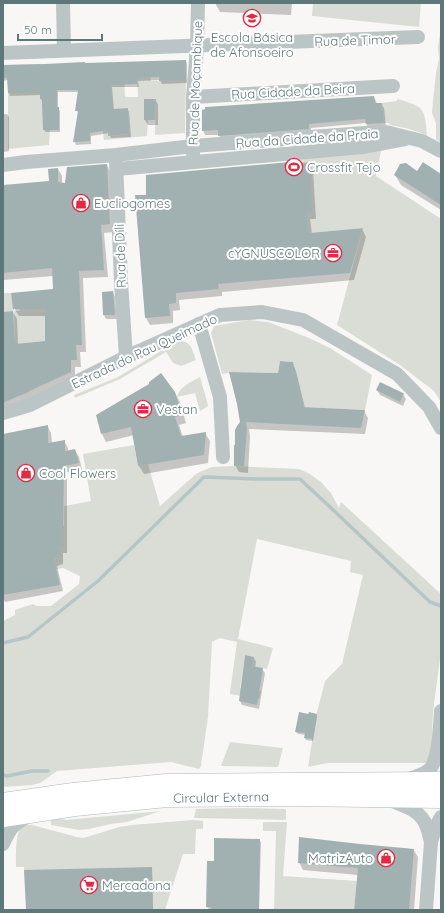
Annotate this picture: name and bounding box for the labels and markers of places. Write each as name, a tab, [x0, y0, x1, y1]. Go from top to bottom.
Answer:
school or university icon: Escola Básica de Afonsoeiro	[242, 8, 262, 28]
place label: Escola Básica de Afonsoeiro	[210, 29, 294, 60]
sports icon: Crossfit Tejo	[284, 157, 304, 177]
place label: Crossfit Tejo	[307, 159, 381, 175]
shop icon: Eucliogomes	[71, 193, 91, 213]
place label: Eucliogomes	[94, 195, 170, 211]
office icon: cYGNUSCOLOR	[323, 243, 343, 263]
place label: cYGNUSCOLOR	[228, 245, 320, 261]
office icon: Vestan	[133, 399, 153, 419]
place label: Vestan	[156, 401, 198, 417]
shop icon: Cool Flowers	[16, 463, 36, 483]
place label: Cool Flowers	[39, 465, 116, 481]
shop icon: MatrizAuto	[376, 848, 396, 868]
place label: MatrizAuto	[308, 850, 373, 866]
supermarket icon: Mercadona	[79, 875, 99, 895]
place label: Mercadona	[102, 877, 171, 893]

